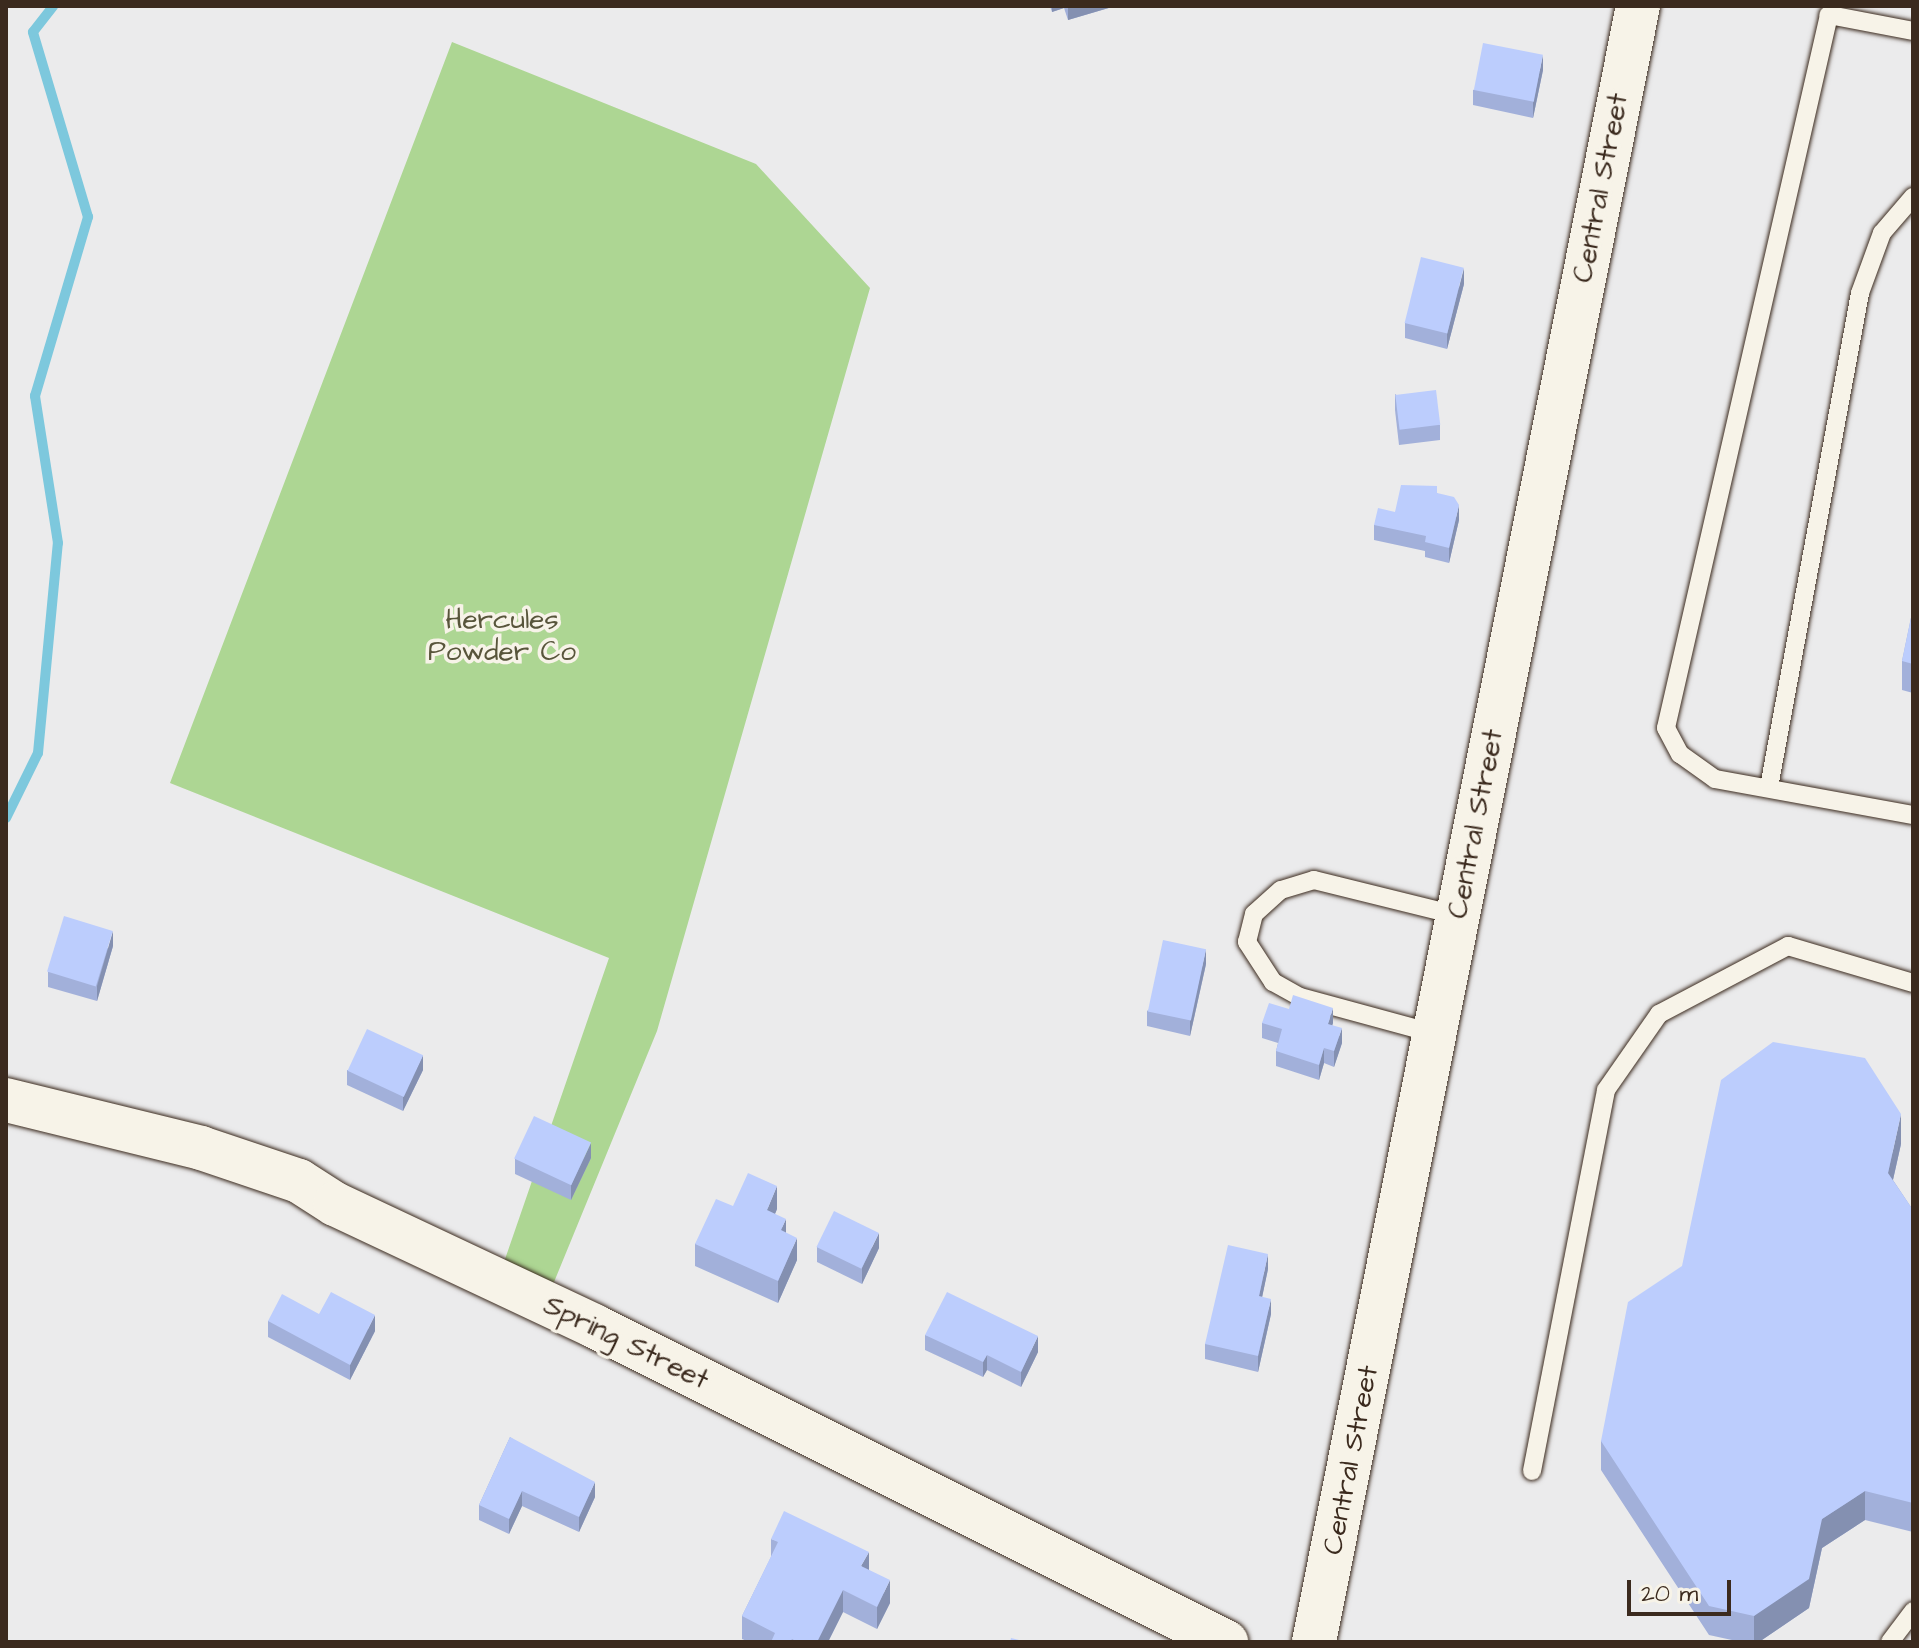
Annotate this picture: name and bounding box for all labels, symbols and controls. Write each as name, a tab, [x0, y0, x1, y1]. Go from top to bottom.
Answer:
street label: Central Street	[1566, 91, 1636, 285]
park label: Hercules Powder Co	[428, 603, 576, 669]
street label: Central Street	[1441, 727, 1511, 921]
street label: Spring Street	[538, 1289, 714, 1397]
street label: Central Street	[1316, 1363, 1386, 1557]
scale bar	[1631, 1564, 1735, 1614]
text: 20 m	[1641, 1577, 1698, 1611]

